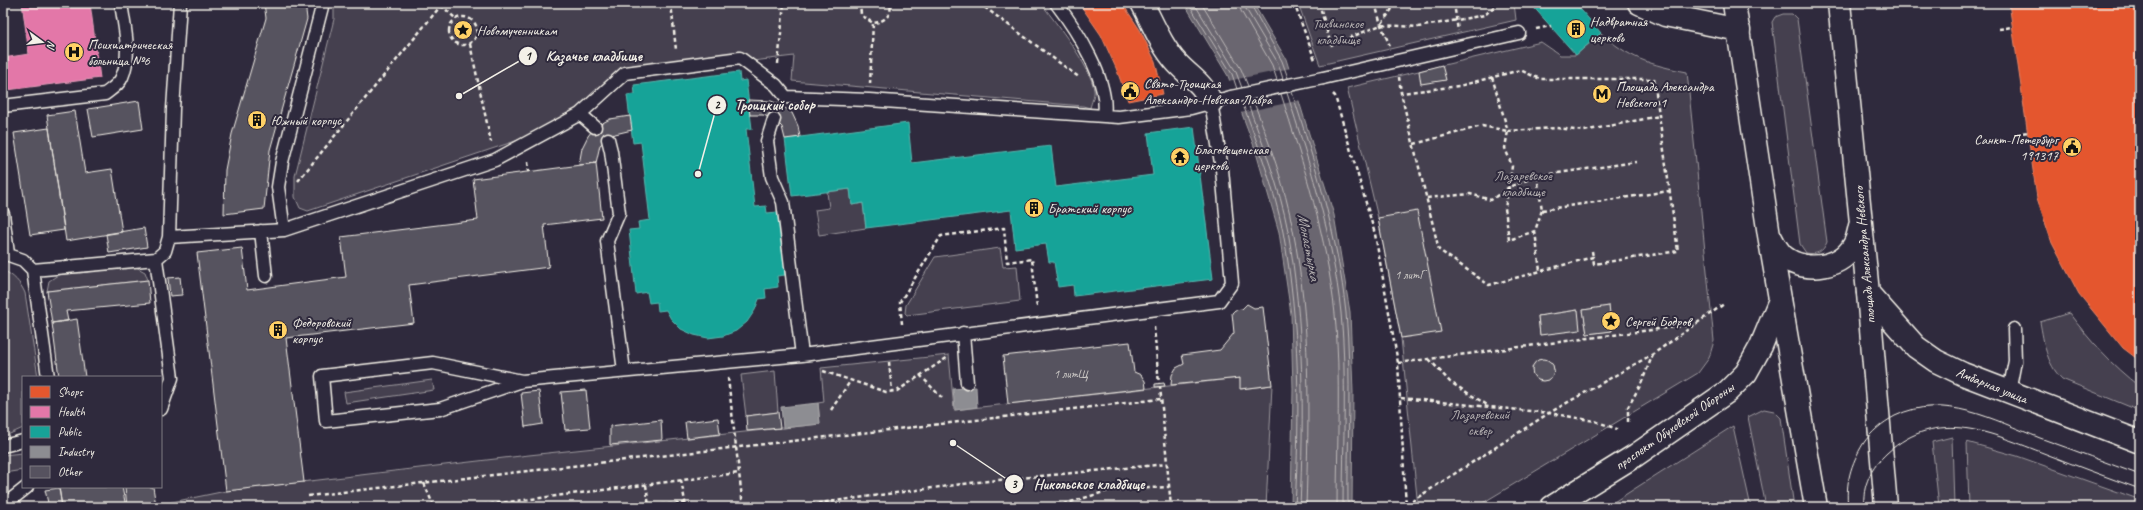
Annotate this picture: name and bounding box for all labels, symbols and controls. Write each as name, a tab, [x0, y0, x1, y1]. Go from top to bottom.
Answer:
place label: Надвратная церковь	[1590, 13, 1648, 46]
park label: Тихвинское кладбище	[1313, 15, 1365, 48]
building icon: Надвратная церковь	[1565, 18, 1587, 40]
place icon: Новомученникам	[452, 19, 474, 41]
north arrow	[22, 22, 62, 62]
place label: Новомученникам	[477, 22, 557, 39]
place label: Психиатрическая больница №6	[88, 36, 173, 69]
text: N	[43, 39, 59, 52]
hospital icon: Психиатрическая больница №6	[63, 41, 85, 63]
callout: Казачье кладбище	[518, 43, 650, 70]
text: Казачье кладбище	[546, 47, 644, 66]
text: 1	[525, 48, 532, 64]
place label: Свято-Троицкая Александро-Невская Лавра	[1144, 75, 1273, 108]
place label: Площадь Александра Невского 1	[1616, 78, 1715, 111]
public building icon: Свято-Троицкая Александро-Невская Лавра	[1119, 80, 1141, 102]
metro station icon: Площадь Александра Невского 1	[1591, 83, 1613, 105]
callout: Троицкий собор	[707, 91, 823, 118]
text: Троицкий собор	[735, 96, 817, 115]
text: 2	[714, 97, 721, 113]
building icon: Южный корпус	[246, 109, 268, 131]
place label: Южный корпус	[271, 112, 342, 129]
place label: Санкт-Петербург 191317	[1974, 131, 2060, 164]
public building icon: Санкт-Петербург 191317	[2061, 136, 2083, 158]
place label: Благовещенская церковь	[1194, 141, 1269, 174]
temple icon: Благовещенская церковь	[1169, 146, 1191, 168]
park label: Лазаревское кладбище	[1494, 167, 1553, 200]
street label: площадь Александра Невского	[1850, 184, 1879, 324]
building icon: Братский корпус	[1023, 197, 1045, 219]
place label: Братский корпус	[1048, 200, 1132, 217]
water label: Монастырка	[1293, 212, 1325, 283]
house number: 1 литГ	[1395, 267, 1427, 283]
place icon: Сергей Бодров	[1600, 310, 1622, 332]
place label: Сергей Бодров	[1625, 313, 1693, 330]
place label: Федоровский корпус	[292, 314, 352, 347]
building icon: Федоровский корпус	[267, 319, 289, 341]
street label: Амбарная улица	[1954, 363, 2031, 408]
house number: 1 литЩ	[1054, 366, 1089, 382]
legend	[22, 376, 162, 488]
street label: проспект Обуховской Обороны	[1612, 378, 1738, 474]
text: Shops	[58, 384, 83, 400]
text: Health	[58, 404, 85, 420]
park label: Лазаревский сквер	[1450, 406, 1511, 439]
text: Public	[58, 424, 82, 440]
text: Industry	[58, 444, 95, 460]
text: Other	[58, 464, 84, 480]
callout: Никольское кладбище	[1004, 471, 1153, 498]
text: Никольское кладбище	[1034, 475, 1146, 494]
text: 3	[1011, 476, 1018, 492]

